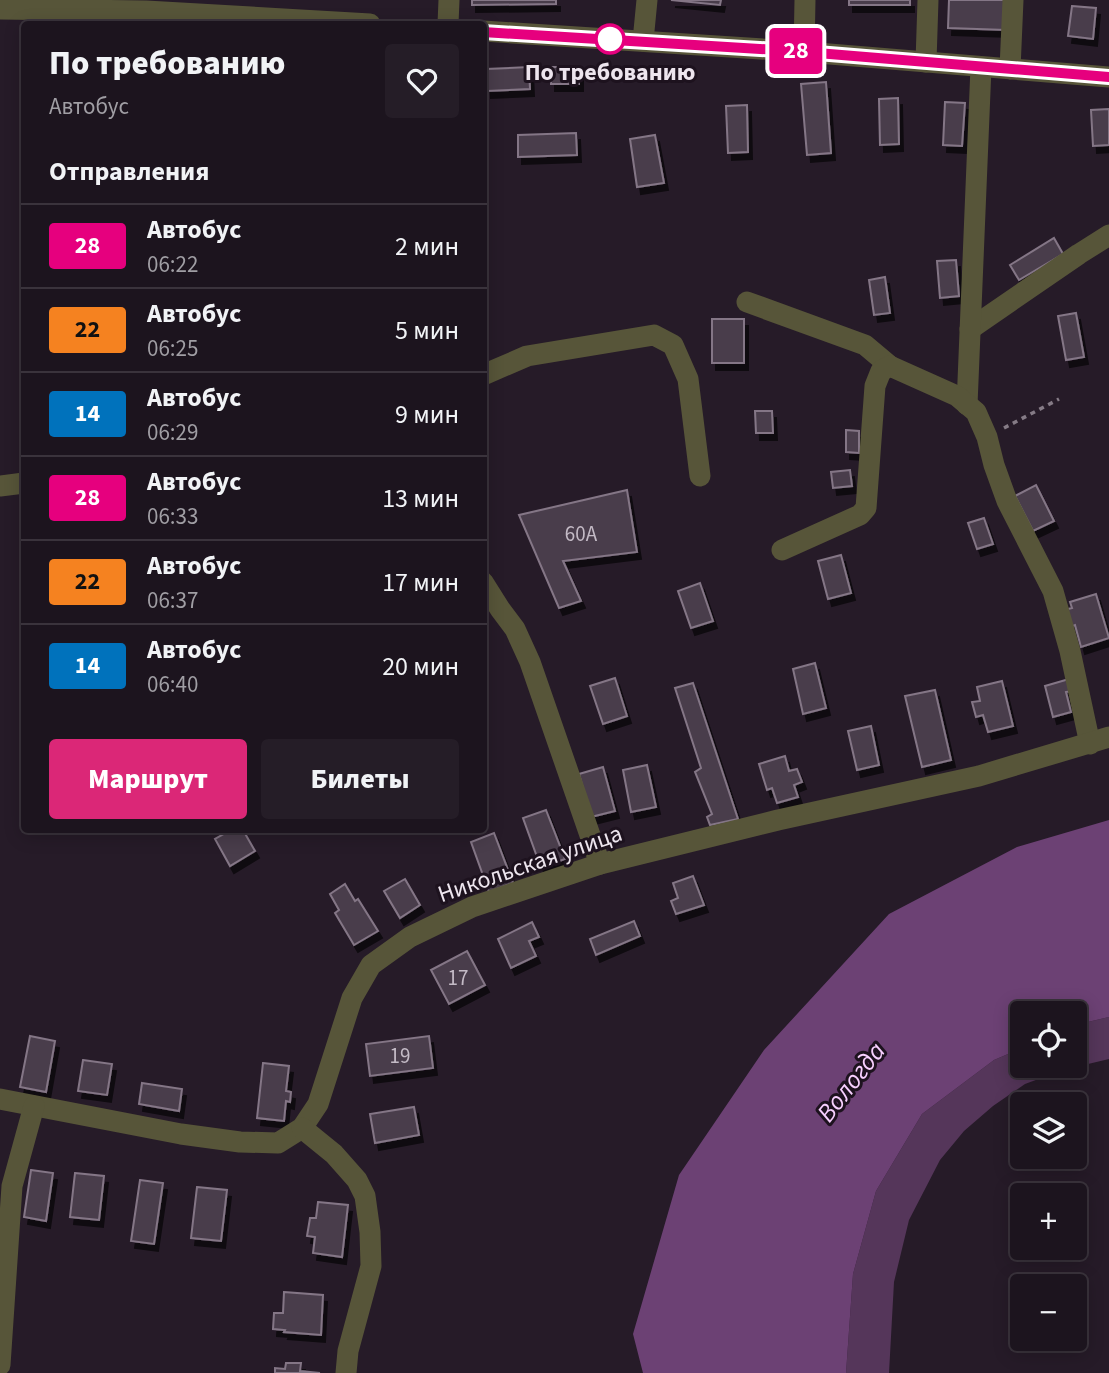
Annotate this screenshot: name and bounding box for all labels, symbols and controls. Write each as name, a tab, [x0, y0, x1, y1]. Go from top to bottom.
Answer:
marker: По требованию	[595, 24, 625, 54]
line badge: 28	[764, 28, 828, 74]
text: 28	[783, 33, 809, 68]
text: По требованию	[49, 40, 285, 87]
button: heart	[385, 44, 459, 118]
place label: По требованию	[525, 55, 695, 90]
text: Автобус	[49, 90, 129, 123]
text: Отправления	[49, 153, 209, 190]
text: Автобус	[147, 211, 241, 248]
text: 28	[75, 228, 100, 263]
text: 2 мин	[395, 228, 459, 265]
text: 06:22	[147, 248, 198, 281]
text: Автобус	[147, 295, 241, 332]
text: 22	[75, 312, 100, 347]
text: 5 мин	[395, 312, 459, 349]
text: 06:25	[147, 332, 198, 365]
text: Автобус	[147, 379, 241, 416]
text: 14	[75, 396, 100, 431]
text: 9 мин	[395, 396, 459, 433]
text: 06:29	[147, 416, 198, 449]
text: Автобус	[147, 463, 241, 500]
text: 28	[75, 480, 100, 515]
text: 13 мин	[382, 480, 459, 517]
text: 06:33	[147, 500, 198, 533]
house number: 60А	[565, 519, 598, 549]
text: Автобус	[147, 547, 241, 584]
text: 22	[75, 564, 100, 599]
text: 17 мин	[382, 564, 459, 601]
text: 06:37	[147, 584, 198, 617]
text: Автобус	[147, 631, 241, 668]
text: 14	[75, 648, 100, 683]
text: 20 мин	[382, 648, 459, 685]
text: 06:40	[147, 668, 198, 701]
button: Маршрут	[49, 739, 247, 819]
button: Билеты	[261, 739, 459, 819]
street label: Никольская улица	[433, 816, 627, 912]
house number: 17	[448, 963, 468, 993]
map controls	[1010, 1001, 1087, 1351]
button: locate	[1010, 1001, 1087, 1078]
water label: Вологда	[808, 1034, 894, 1130]
house number: 19	[390, 1041, 410, 1071]
button: layers	[1010, 1092, 1087, 1169]
button: +	[1010, 1183, 1087, 1260]
button: −	[1010, 1274, 1087, 1351]

